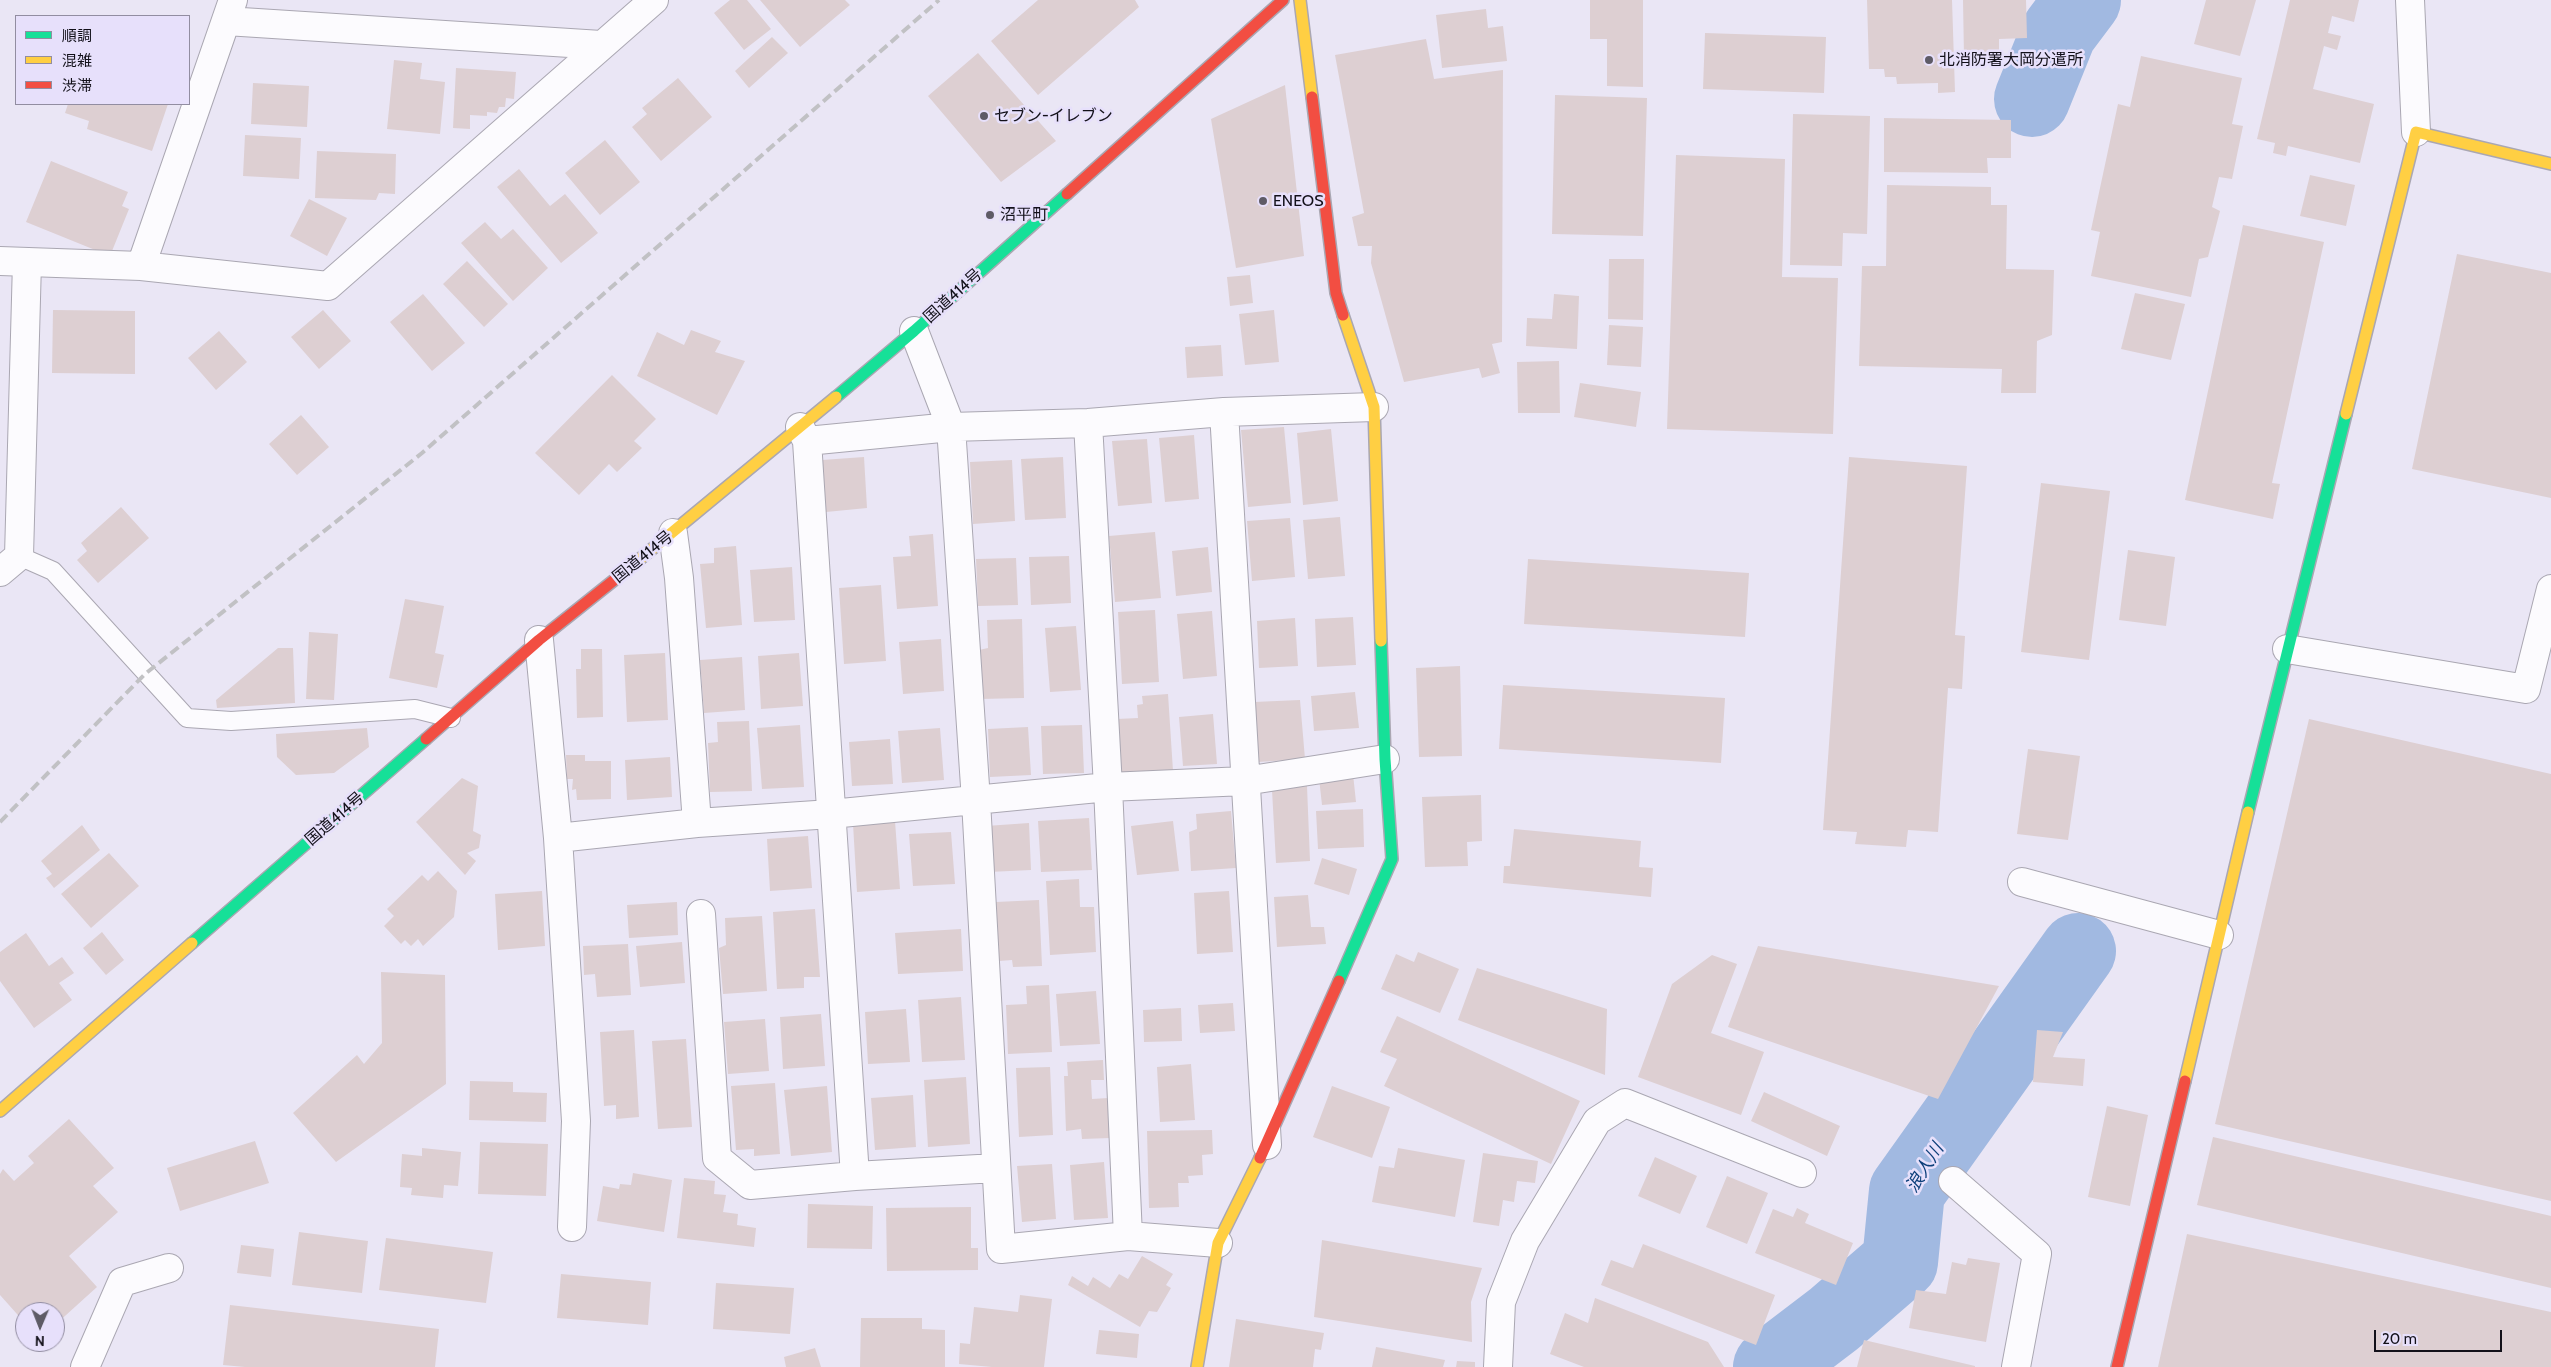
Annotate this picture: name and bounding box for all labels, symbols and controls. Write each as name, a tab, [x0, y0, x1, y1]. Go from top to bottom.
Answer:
legend	[15, 15, 190, 105]
text: 順調	[62, 27, 92, 45]
place label: 北消防署大岡分遣所	[1939, 50, 2083, 70]
text: 混雑	[62, 52, 92, 70]
marker: 北消防署大岡分遣所	[1923, 54, 1935, 66]
text: 渋滞	[62, 77, 92, 95]
place label: セブン-イレブン	[994, 106, 1113, 126]
marker: セブン-イレブン	[978, 110, 990, 122]
place label: ENEOS	[1273, 191, 1323, 211]
marker: ENEOS	[1257, 195, 1269, 207]
place label: 沼平町	[1000, 205, 1048, 225]
marker: 沼平町	[984, 209, 996, 221]
street label: 国道414号	[920, 265, 986, 327]
street label: 国道414号	[609, 527, 677, 587]
street label: 国道414号	[302, 788, 368, 850]
water label: 浪人川	[1902, 1139, 1948, 1197]
north arrow	[15, 1302, 65, 1352]
scale bar	[2376, 1320, 2504, 1352]
text: 20 m	[2382, 1330, 2417, 1348]
text: N	[35, 1332, 45, 1350]

